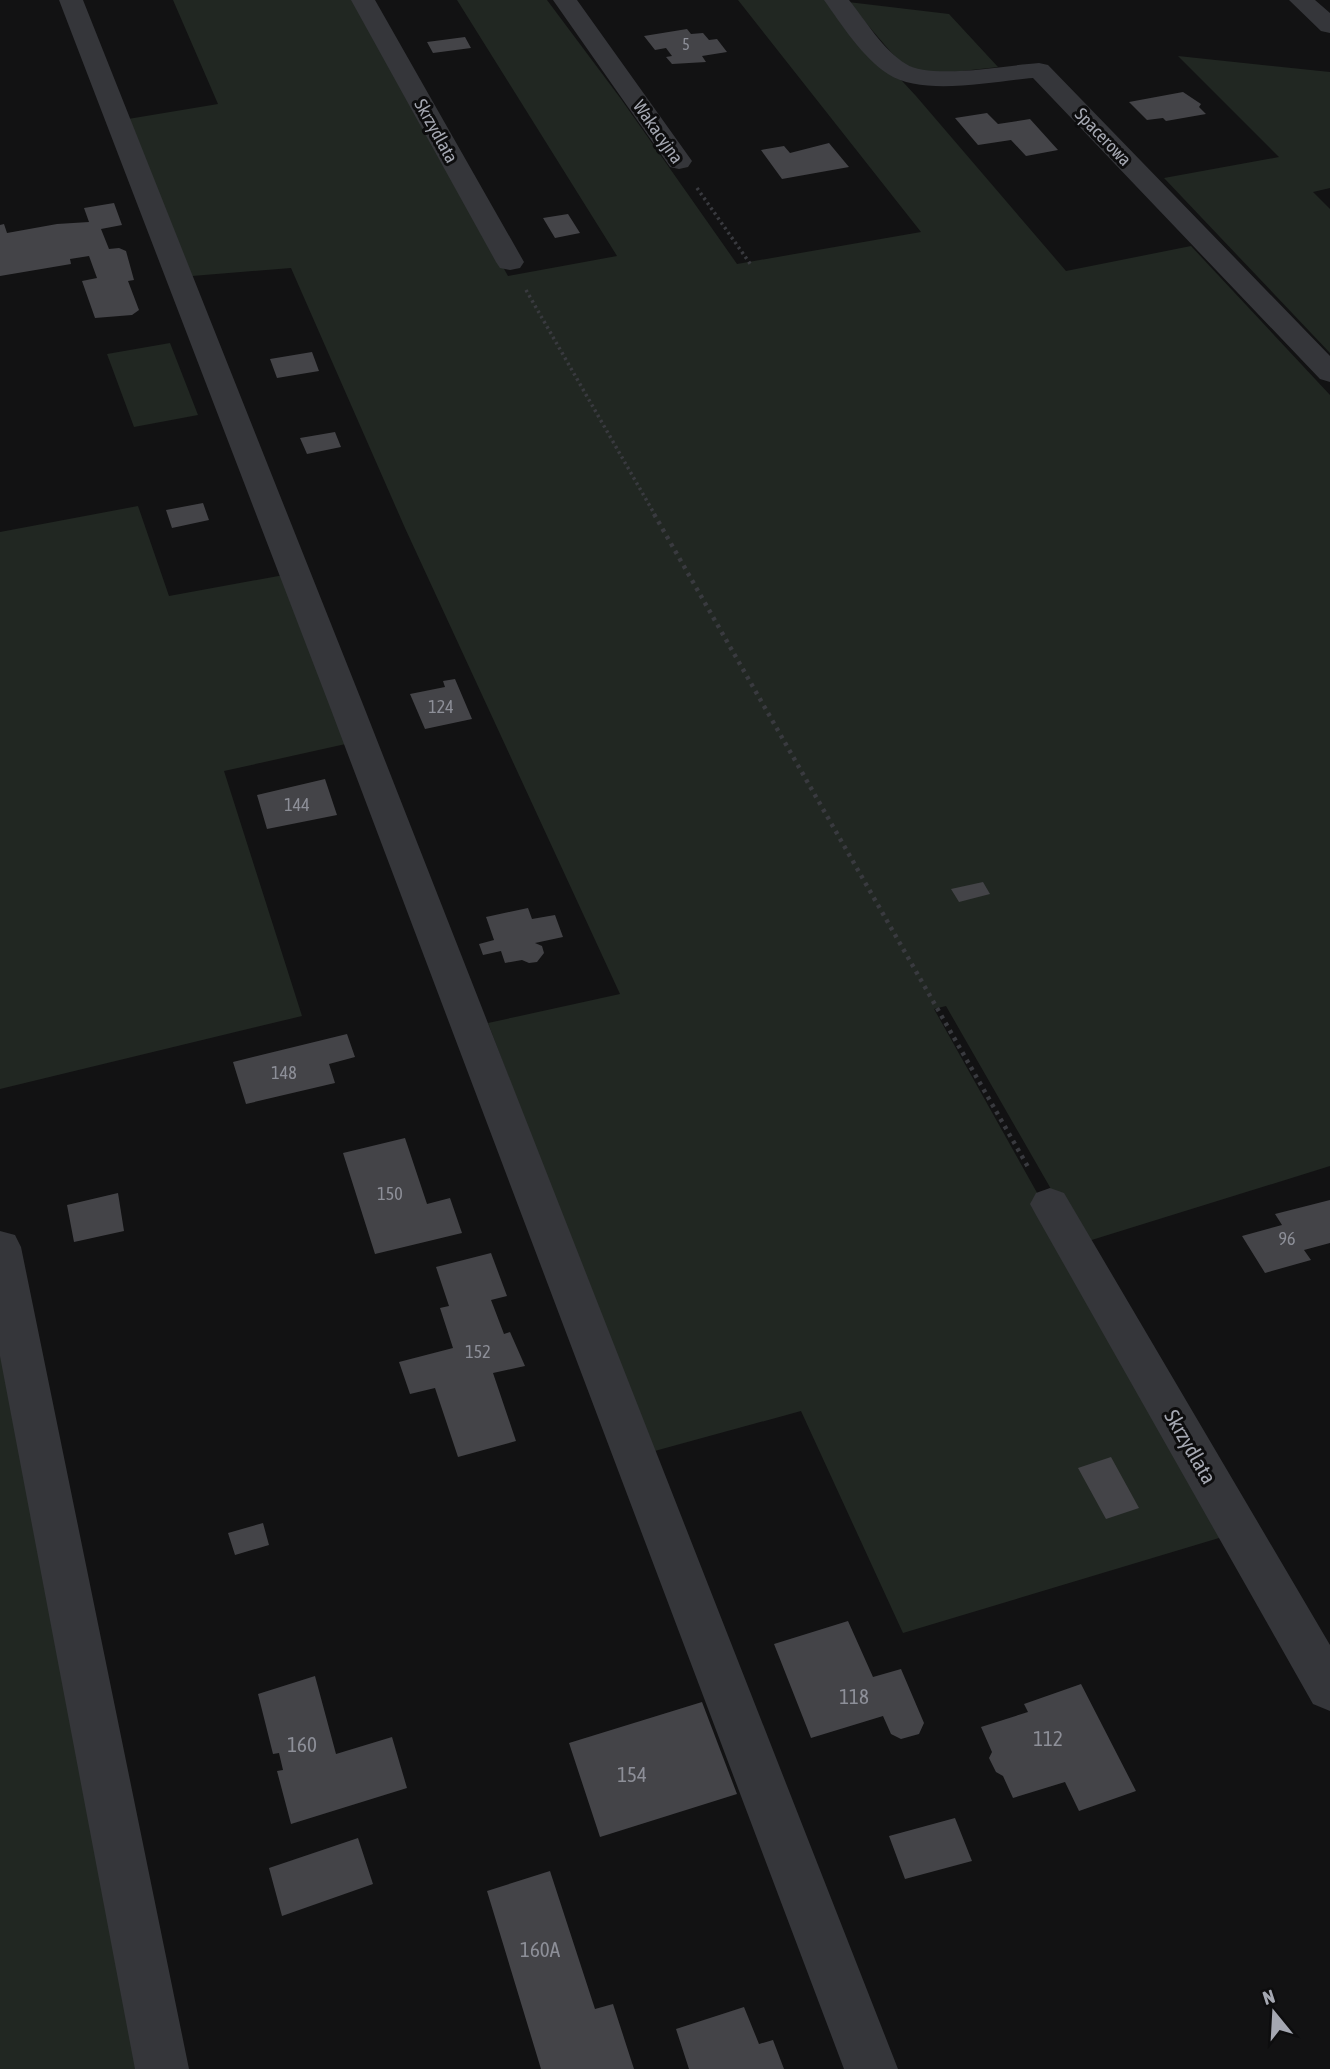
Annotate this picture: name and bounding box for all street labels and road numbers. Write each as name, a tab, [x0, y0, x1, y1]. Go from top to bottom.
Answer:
street label: Skrzydlata	[410, 95, 463, 166]
street label: Wakacyjna	[629, 96, 688, 167]
street label: Spacerowa	[1071, 104, 1136, 170]
street label: Skrzydlata	[1160, 1405, 1222, 1488]

